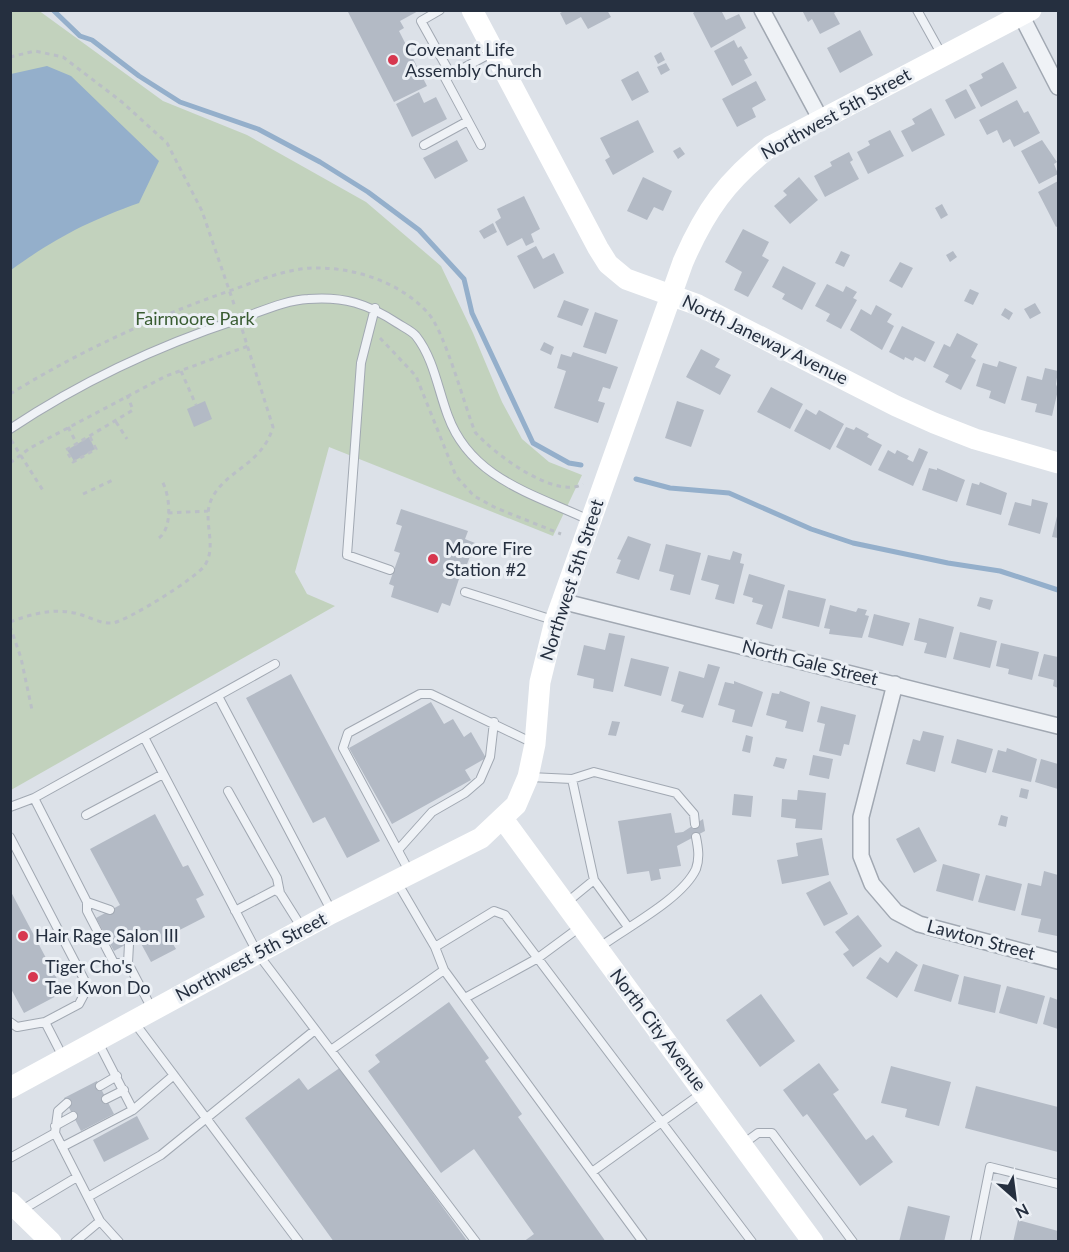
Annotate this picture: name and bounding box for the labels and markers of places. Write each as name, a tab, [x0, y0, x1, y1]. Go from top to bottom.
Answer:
place label: Covenant Life Assembly Church	[405, 38, 542, 81]
marker: Covenant Life Assembly Church	[386, 53, 400, 67]
place label: Moore Fire Station #2	[445, 537, 532, 580]
marker: Moore Fire Station #2	[426, 552, 440, 566]
place label: Hair Rage Salon III	[35, 924, 179, 946]
marker: Hair Rage Salon III	[16, 929, 30, 943]
place label: Tiger Cho's Tae Kwon Do	[45, 955, 151, 998]
marker: Tiger Cho's Tae Kwon Do	[26, 970, 40, 984]

